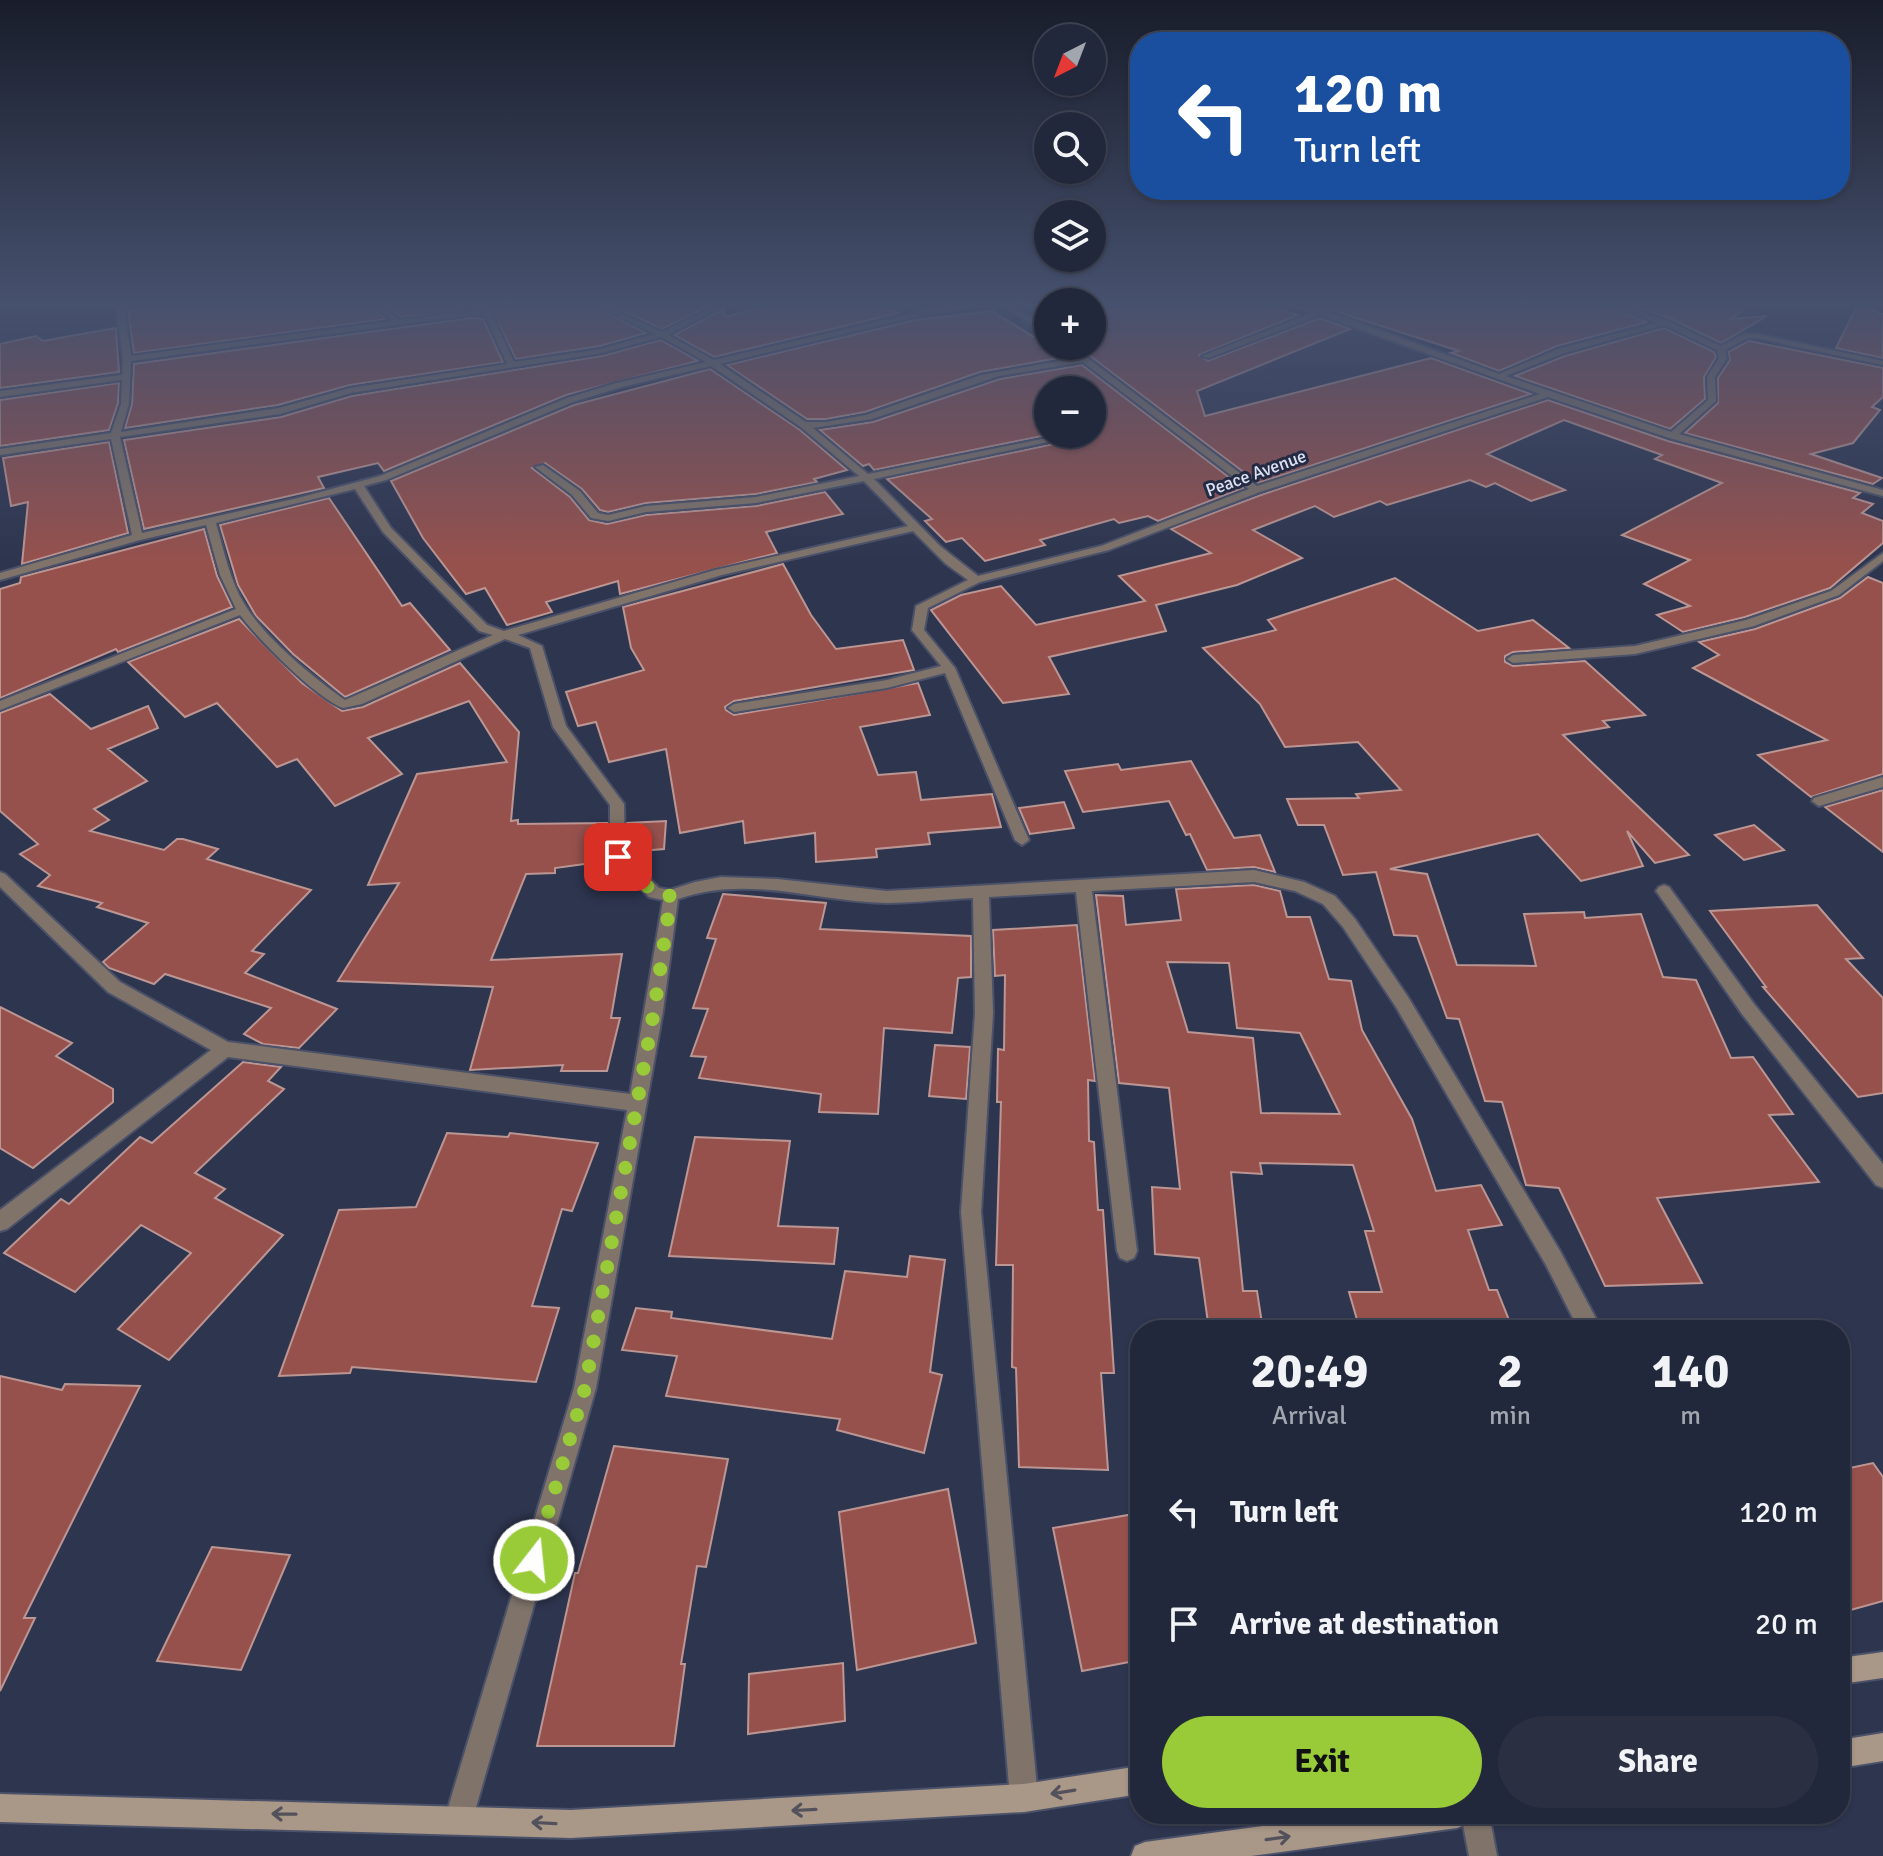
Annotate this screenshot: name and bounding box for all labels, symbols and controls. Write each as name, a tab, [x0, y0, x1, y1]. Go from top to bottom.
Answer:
north arrow	[1034, 24, 1106, 96]
map controls	[1034, 24, 1106, 448]
text: 120 m	[1294, 59, 1442, 128]
icon: left	[1162, 64, 1266, 168]
button: search	[1034, 112, 1106, 184]
text: Turn left	[1294, 128, 1421, 173]
button: layers	[1034, 200, 1106, 272]
button: +	[1034, 288, 1106, 360]
button: −	[1034, 376, 1106, 448]
street label: Peace Avenue	[1203, 445, 1309, 501]
pin	[584, 823, 652, 891]
icon: arrive	[596, 835, 640, 879]
text: 20:49	[1251, 1342, 1368, 1401]
text: 2	[1497, 1342, 1523, 1401]
text: 140	[1652, 1342, 1729, 1401]
text: Arrival	[1272, 1400, 1347, 1432]
text: min	[1489, 1400, 1531, 1432]
text: m	[1680, 1400, 1701, 1432]
icon: left	[1162, 1490, 1206, 1534]
text: Turn left	[1230, 1494, 1339, 1531]
text: 120 m	[1739, 1494, 1818, 1531]
position arrow	[492, 1518, 576, 1602]
icon: arrive	[1162, 1602, 1206, 1646]
text: Arrive at destination	[1230, 1606, 1499, 1643]
text: 20 m	[1755, 1606, 1818, 1643]
button: Exit	[1162, 1716, 1482, 1808]
button: Share	[1498, 1716, 1818, 1808]
one-way arrow	[1051, 1785, 1076, 1800]
one-way arrow	[791, 1803, 818, 1818]
one-way arrow	[271, 1807, 298, 1822]
one-way arrow	[531, 1815, 558, 1830]
one-way arrow	[1265, 1830, 1290, 1845]

